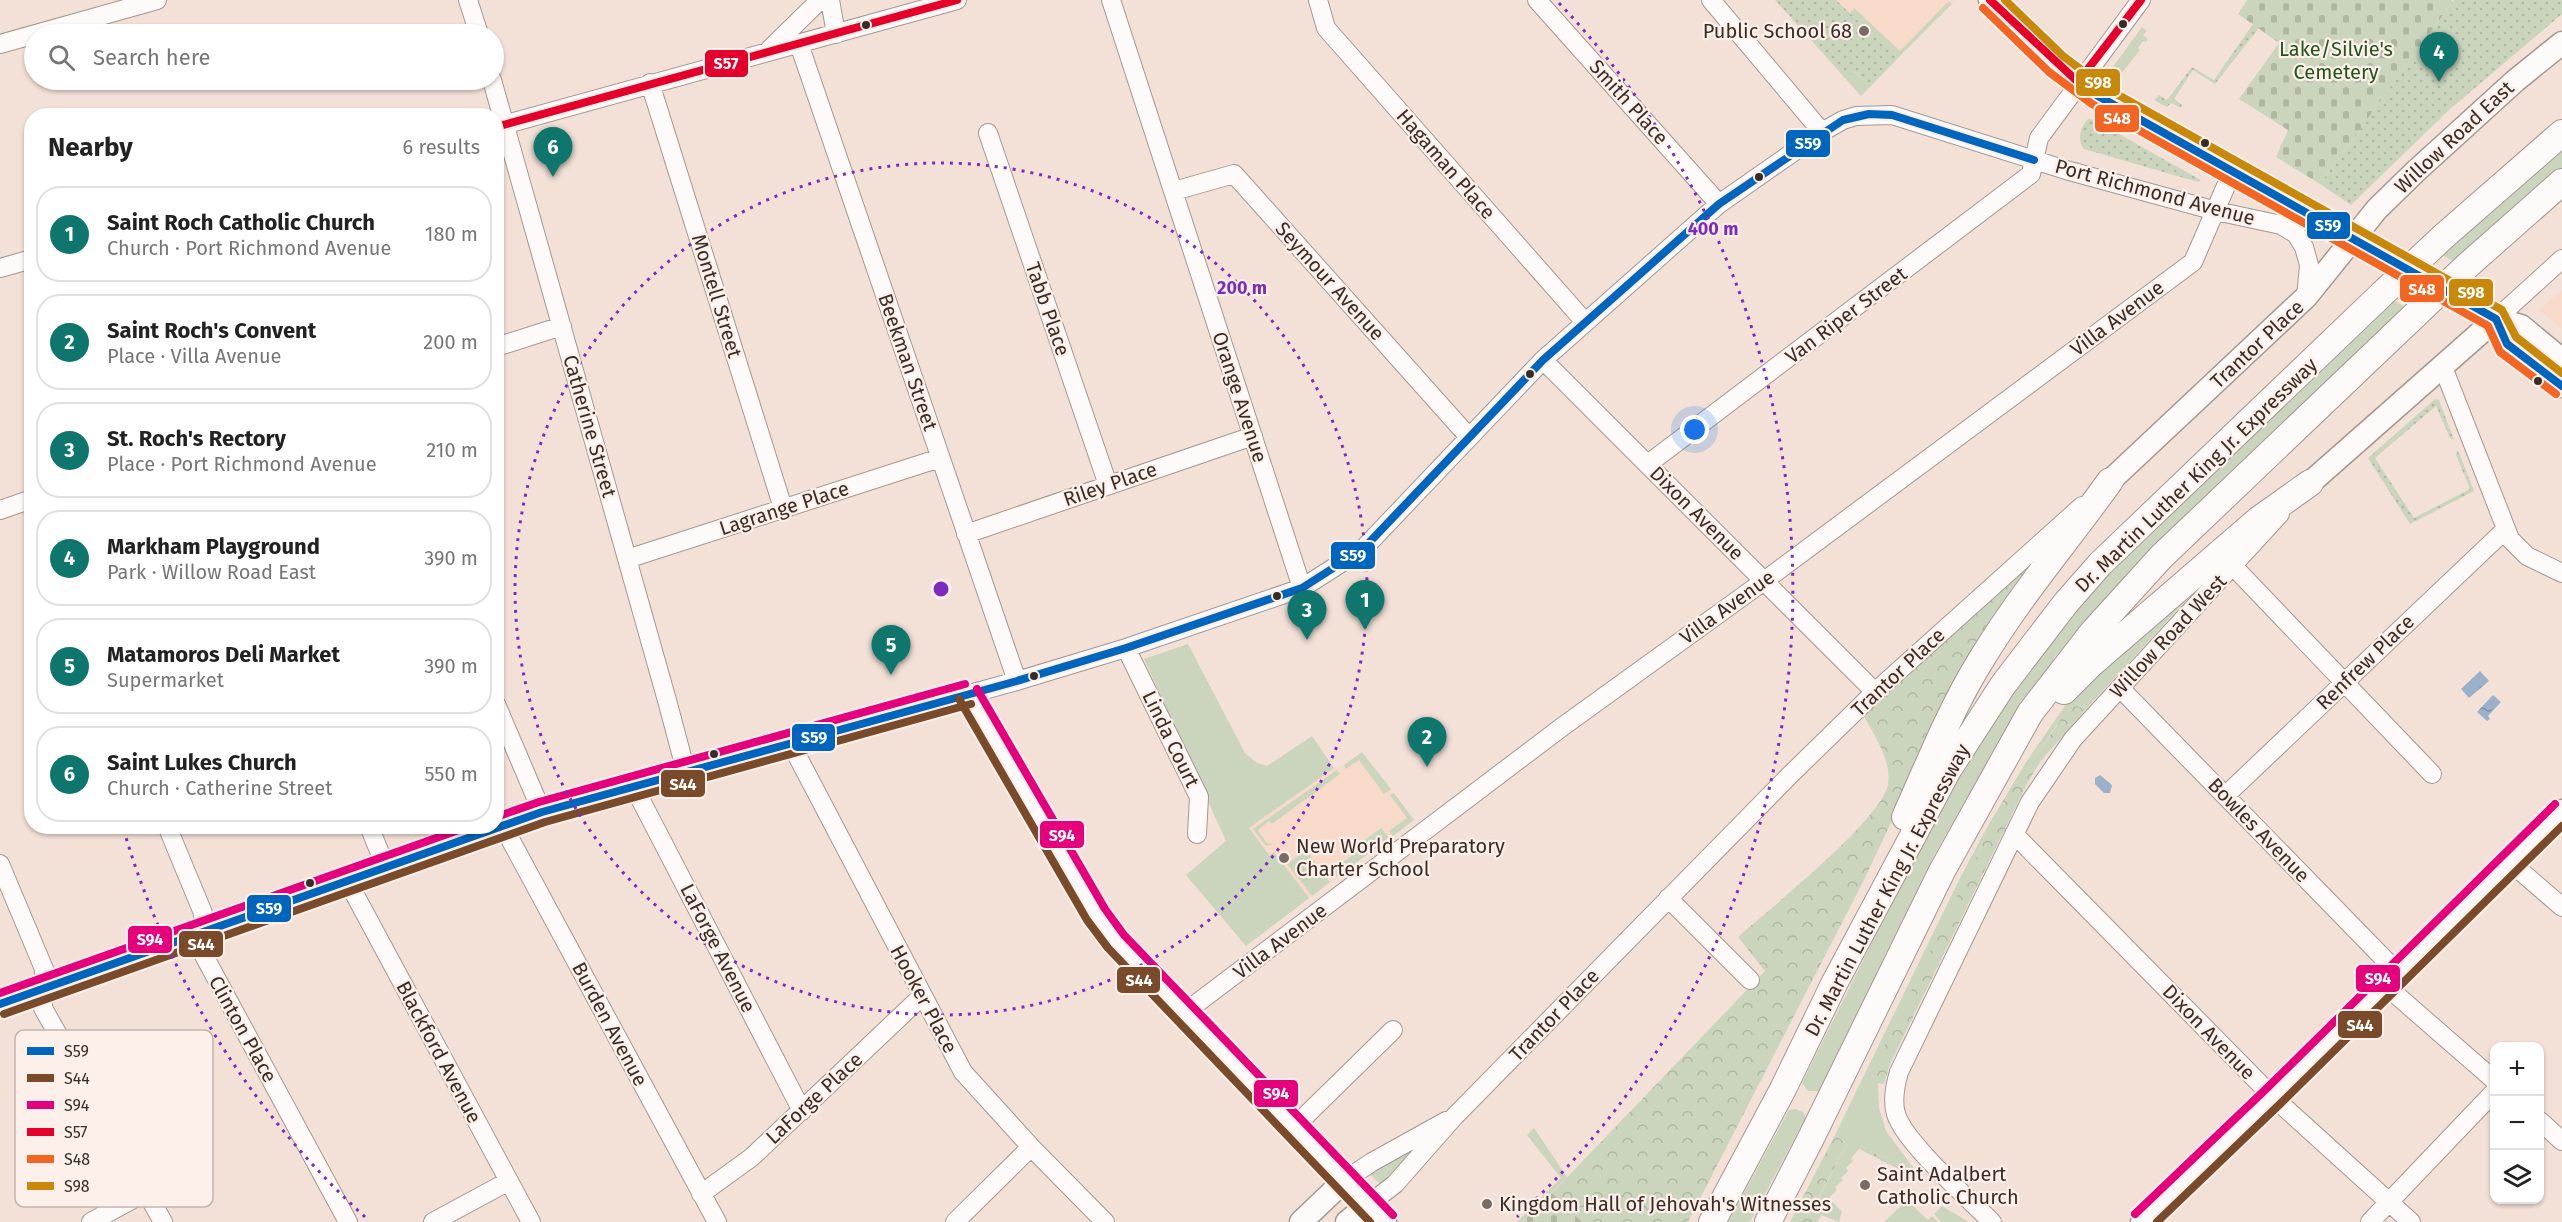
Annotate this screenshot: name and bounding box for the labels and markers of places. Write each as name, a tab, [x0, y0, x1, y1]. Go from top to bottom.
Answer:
unlabelled marker	[2117, 18, 2129, 30]
unlabelled marker	[860, 19, 872, 31]
place label: Public School 68	[1703, 19, 1852, 43]
marker: Public School 68	[1857, 24, 1871, 38]
pin: 4	[2420, 32, 2458, 82]
pin: 6	[534, 128, 572, 177]
unlabelled marker	[2199, 137, 2211, 149]
unlabelled marker	[1753, 171, 1765, 183]
unlabelled marker	[1524, 368, 1536, 380]
unlabelled marker	[2532, 375, 2544, 387]
centre of rings	[931, 579, 951, 599]
pin: 1	[1346, 580, 1384, 630]
unlabelled marker	[1271, 590, 1283, 602]
pin: 3	[1288, 590, 1326, 640]
pin: 5	[872, 626, 910, 675]
unlabelled marker	[1028, 670, 1040, 682]
pin: 2	[1408, 718, 1446, 767]
unlabelled marker	[708, 748, 720, 760]
place label: New World Preparatory Charter School	[1296, 834, 1505, 881]
marker: New World Preparatory Charter School	[1277, 851, 1291, 865]
unlabelled marker	[304, 877, 316, 889]
place label: Saint Adalbert Catholic Church	[1877, 1162, 2019, 1209]
marker: Saint Adalbert Catholic Church	[1858, 1178, 1872, 1192]
place label: Kingdom Hall of Jehovah's Witnesses	[1499, 1192, 1831, 1216]
marker: Kingdom Hall of Jehovah's Witnesses	[1480, 1197, 1494, 1211]

